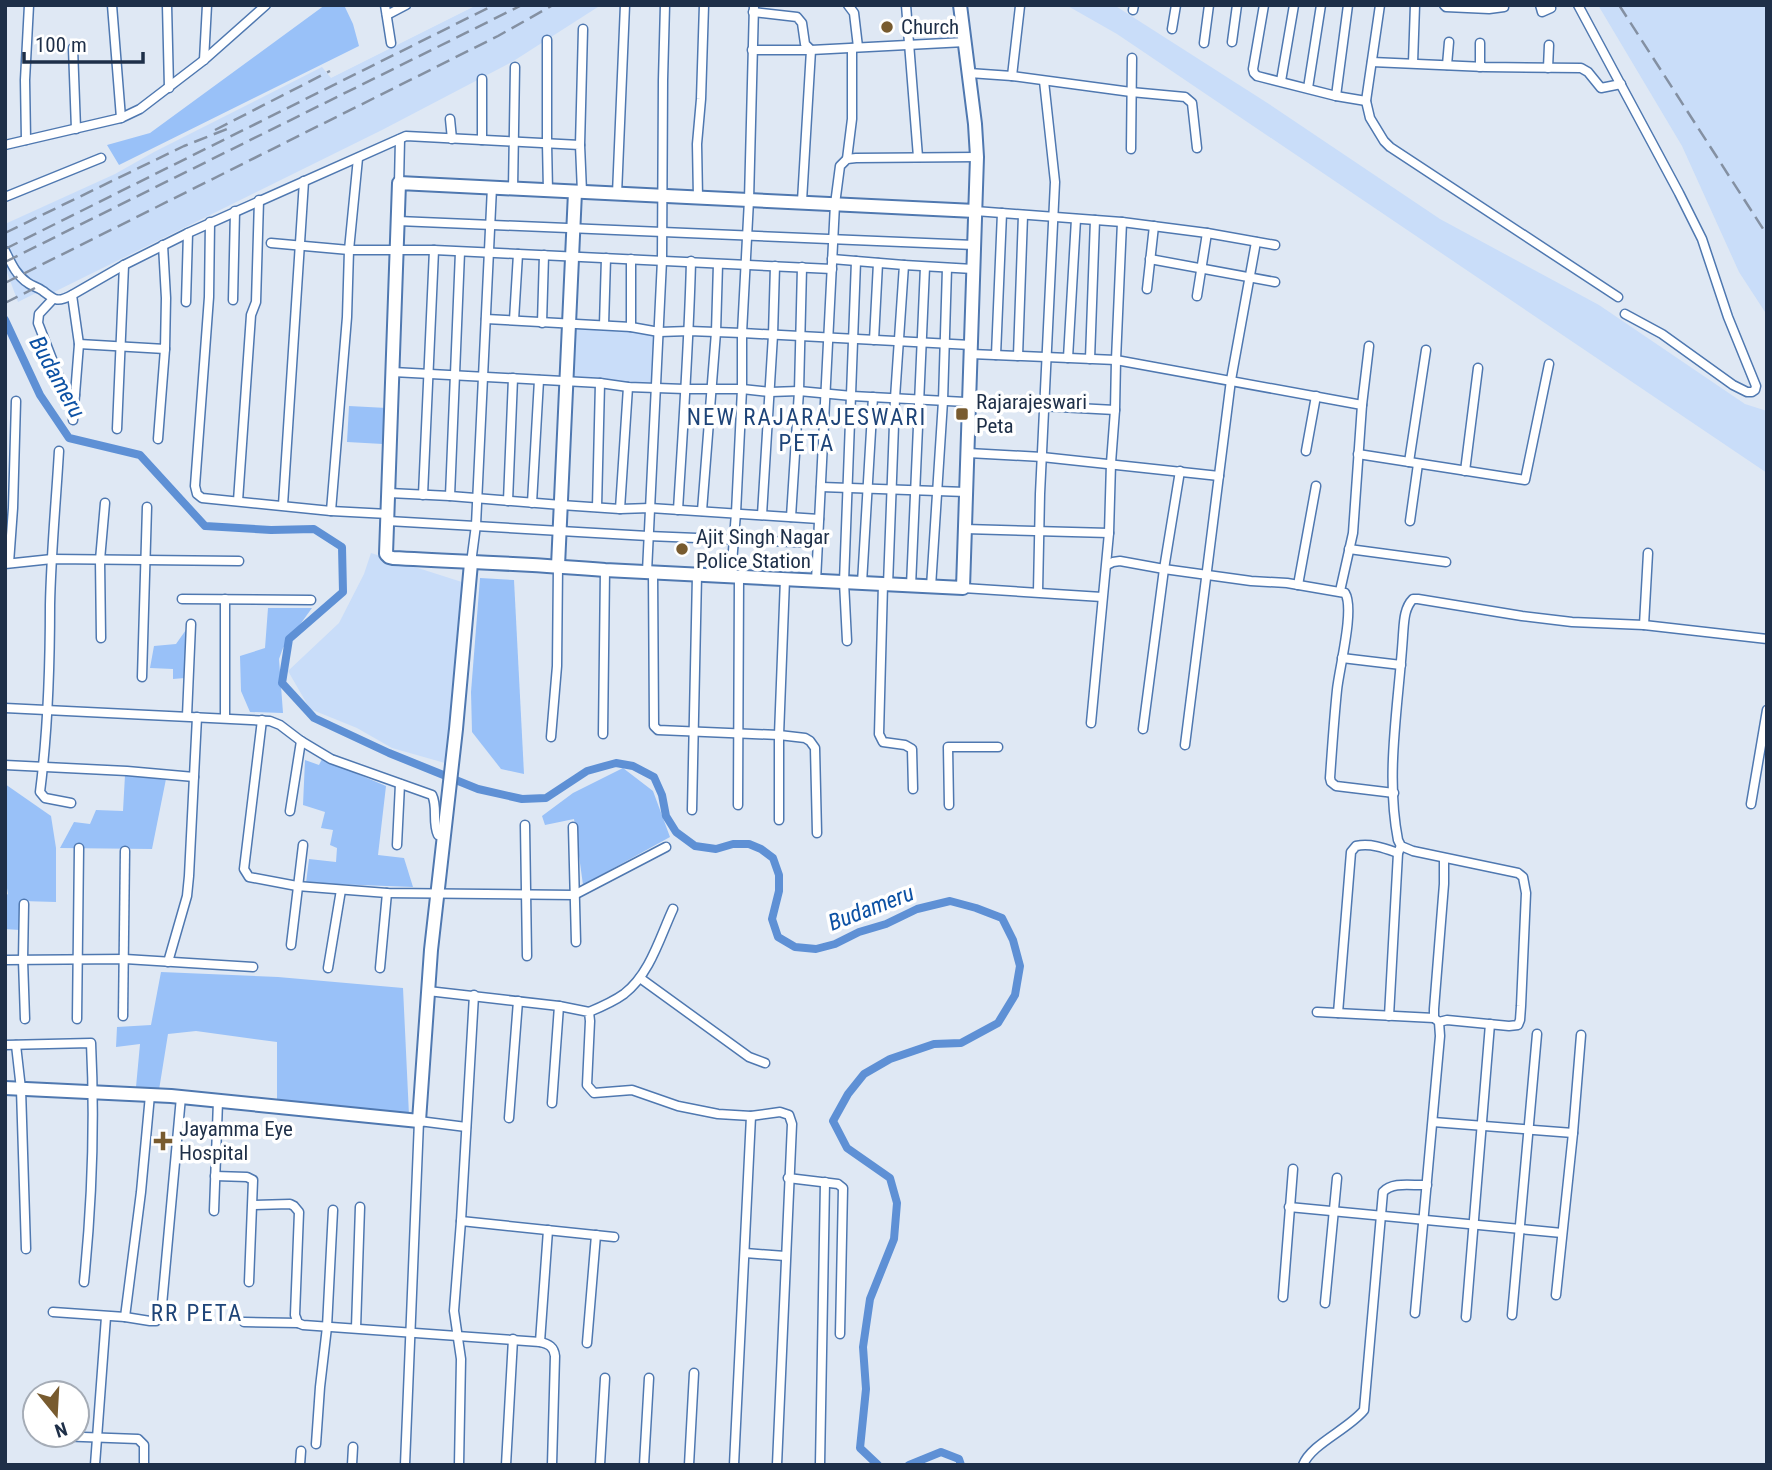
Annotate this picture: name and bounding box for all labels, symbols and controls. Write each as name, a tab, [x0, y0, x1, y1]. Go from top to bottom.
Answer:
place label: Church	[901, 15, 959, 39]
marker: Church	[879, 19, 895, 35]
scale bar	[24, 21, 144, 65]
text: 100 m	[35, 33, 87, 57]
water label: Budameru	[23, 331, 91, 423]
place label: Rajarajeswari Peta	[976, 390, 1087, 438]
district label: NEW RAJARAJESWARI PETA	[687, 404, 927, 457]
marker: Rajarajeswari Peta	[954, 406, 970, 422]
place label: Ajit Singh Nagar Police Station	[696, 525, 830, 573]
marker: Ajit Singh Nagar Police Station	[674, 541, 690, 557]
water label: Budameru	[824, 879, 918, 937]
place label: Jayamma Eye Hospital	[179, 1117, 293, 1165]
marker: Jayamma Eye Hospital	[153, 1131, 173, 1151]
district label: RR PETA	[151, 1300, 243, 1327]
north arrow	[21, 1379, 91, 1449]
text: N	[52, 1417, 70, 1442]

